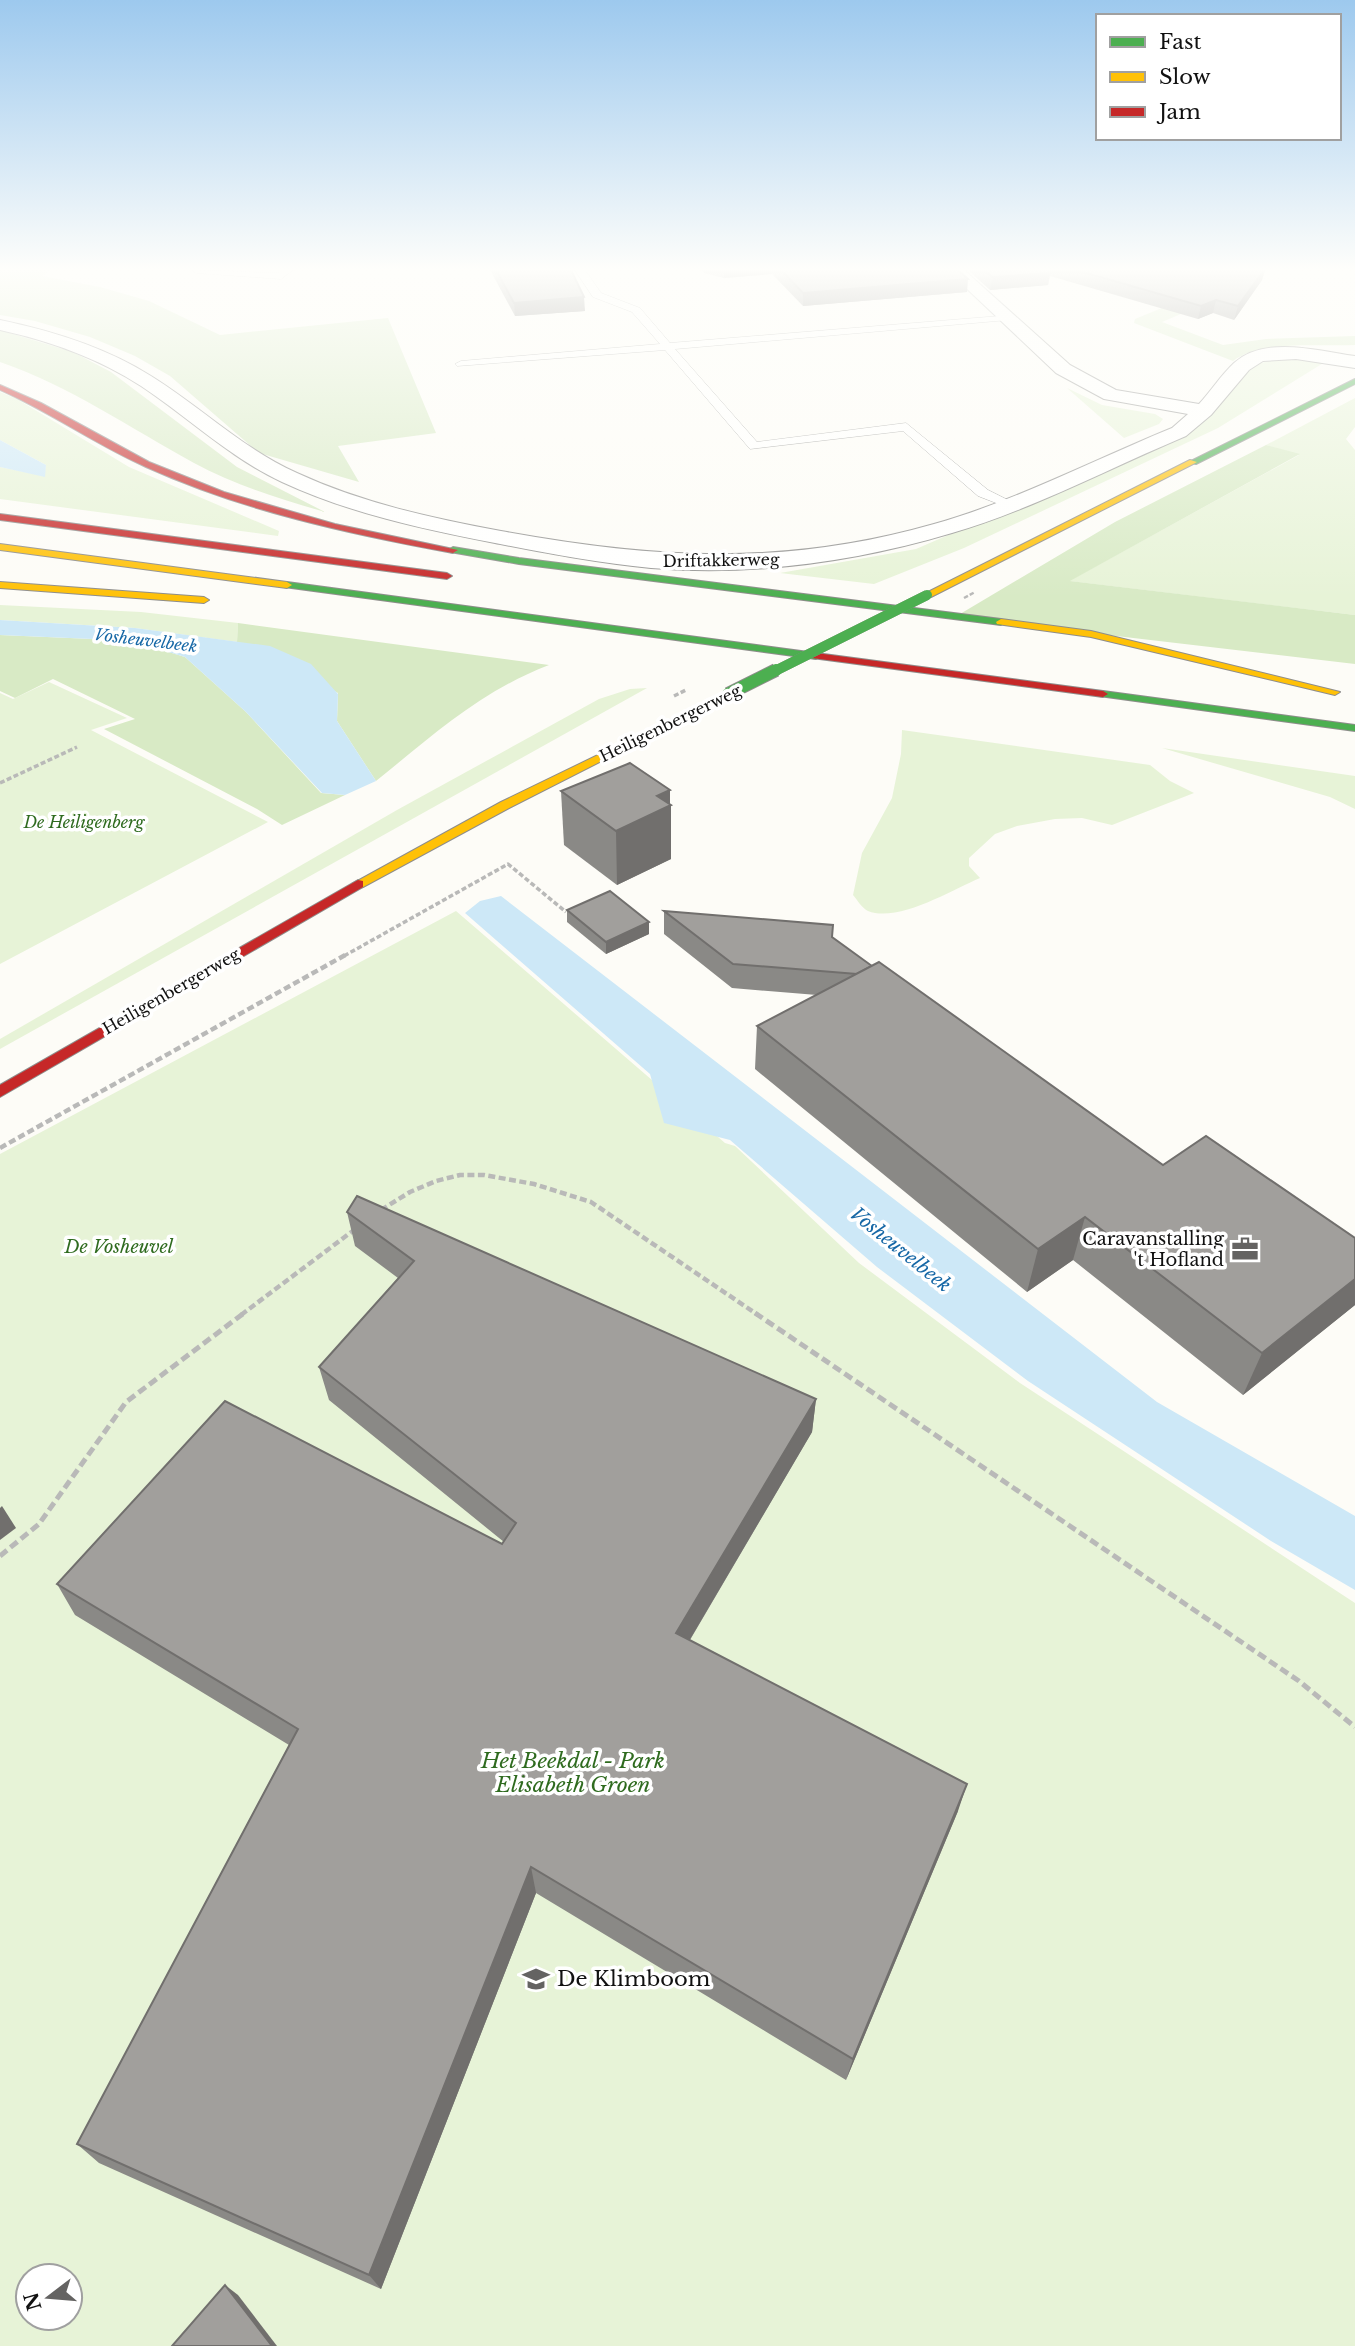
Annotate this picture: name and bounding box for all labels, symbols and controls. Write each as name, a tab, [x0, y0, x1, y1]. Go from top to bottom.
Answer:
legend	[1096, 14, 1341, 140]
text: Fast	[1159, 29, 1201, 55]
text: Slow	[1159, 64, 1211, 90]
text: Jam	[1156, 99, 1201, 125]
street label: Driftakkerweg	[662, 549, 780, 571]
water label: Vosheuvelbeek	[94, 624, 198, 656]
street label: Heiligenbergerweg	[596, 680, 744, 766]
park label: De Heiligenberg	[23, 812, 145, 832]
street label: Heiligenbergerweg	[99, 943, 243, 1038]
water label: Vosheuvelbeek	[846, 1202, 956, 1297]
place label: Caravanstalling 't Hofland	[1082, 1228, 1224, 1271]
office icon: Caravanstalling 't Hofland	[1230, 1234, 1260, 1264]
park label: De Vosheuvel	[64, 1236, 174, 1258]
park label: Het Beekdal - Park Elisabeth Groen	[480, 1748, 665, 1798]
school or university icon: De Klimboom	[521, 1964, 551, 1994]
place label: De Klimboom	[557, 1966, 711, 1992]
north arrow	[14, 2262, 84, 2332]
text: N	[20, 2290, 47, 2313]

